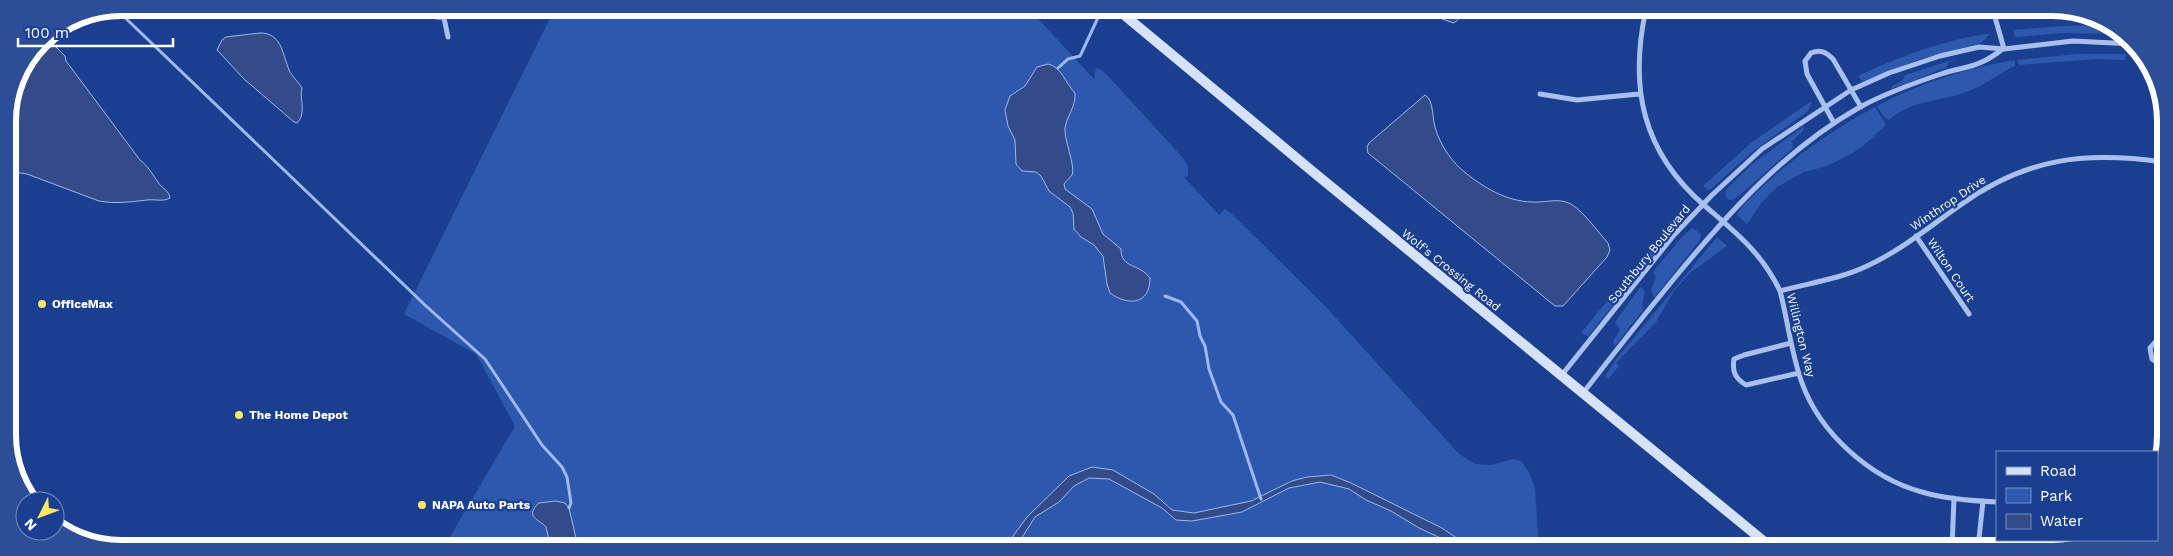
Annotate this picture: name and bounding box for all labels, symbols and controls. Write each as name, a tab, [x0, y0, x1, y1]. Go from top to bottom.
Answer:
scale bar	[18, 15, 172, 47]
text: 100 m	[25, 24, 69, 42]
street label: Winthrop Drive	[1908, 173, 1988, 233]
street label: Southbury Boulevard	[1605, 202, 1693, 306]
street label: Wolf's Crossing Road	[1399, 226, 1503, 314]
street label: Wilton Court	[1924, 235, 1978, 305]
street label: Willington Way	[1784, 291, 1818, 379]
place label: OfficeMax	[52, 297, 113, 311]
marker: OfficeMax	[36, 298, 48, 310]
place label: The Home Depot	[249, 408, 349, 422]
marker: The Home Depot	[233, 409, 245, 421]
legend	[1996, 451, 2158, 541]
text: Road	[2040, 462, 2077, 480]
text: Park	[2040, 487, 2073, 505]
north arrow	[15, 491, 65, 541]
place label: NAPA Auto Parts	[432, 498, 531, 512]
marker: NAPA Auto Parts	[416, 499, 428, 511]
text: Water	[2040, 512, 2083, 530]
text: N	[21, 515, 40, 534]

